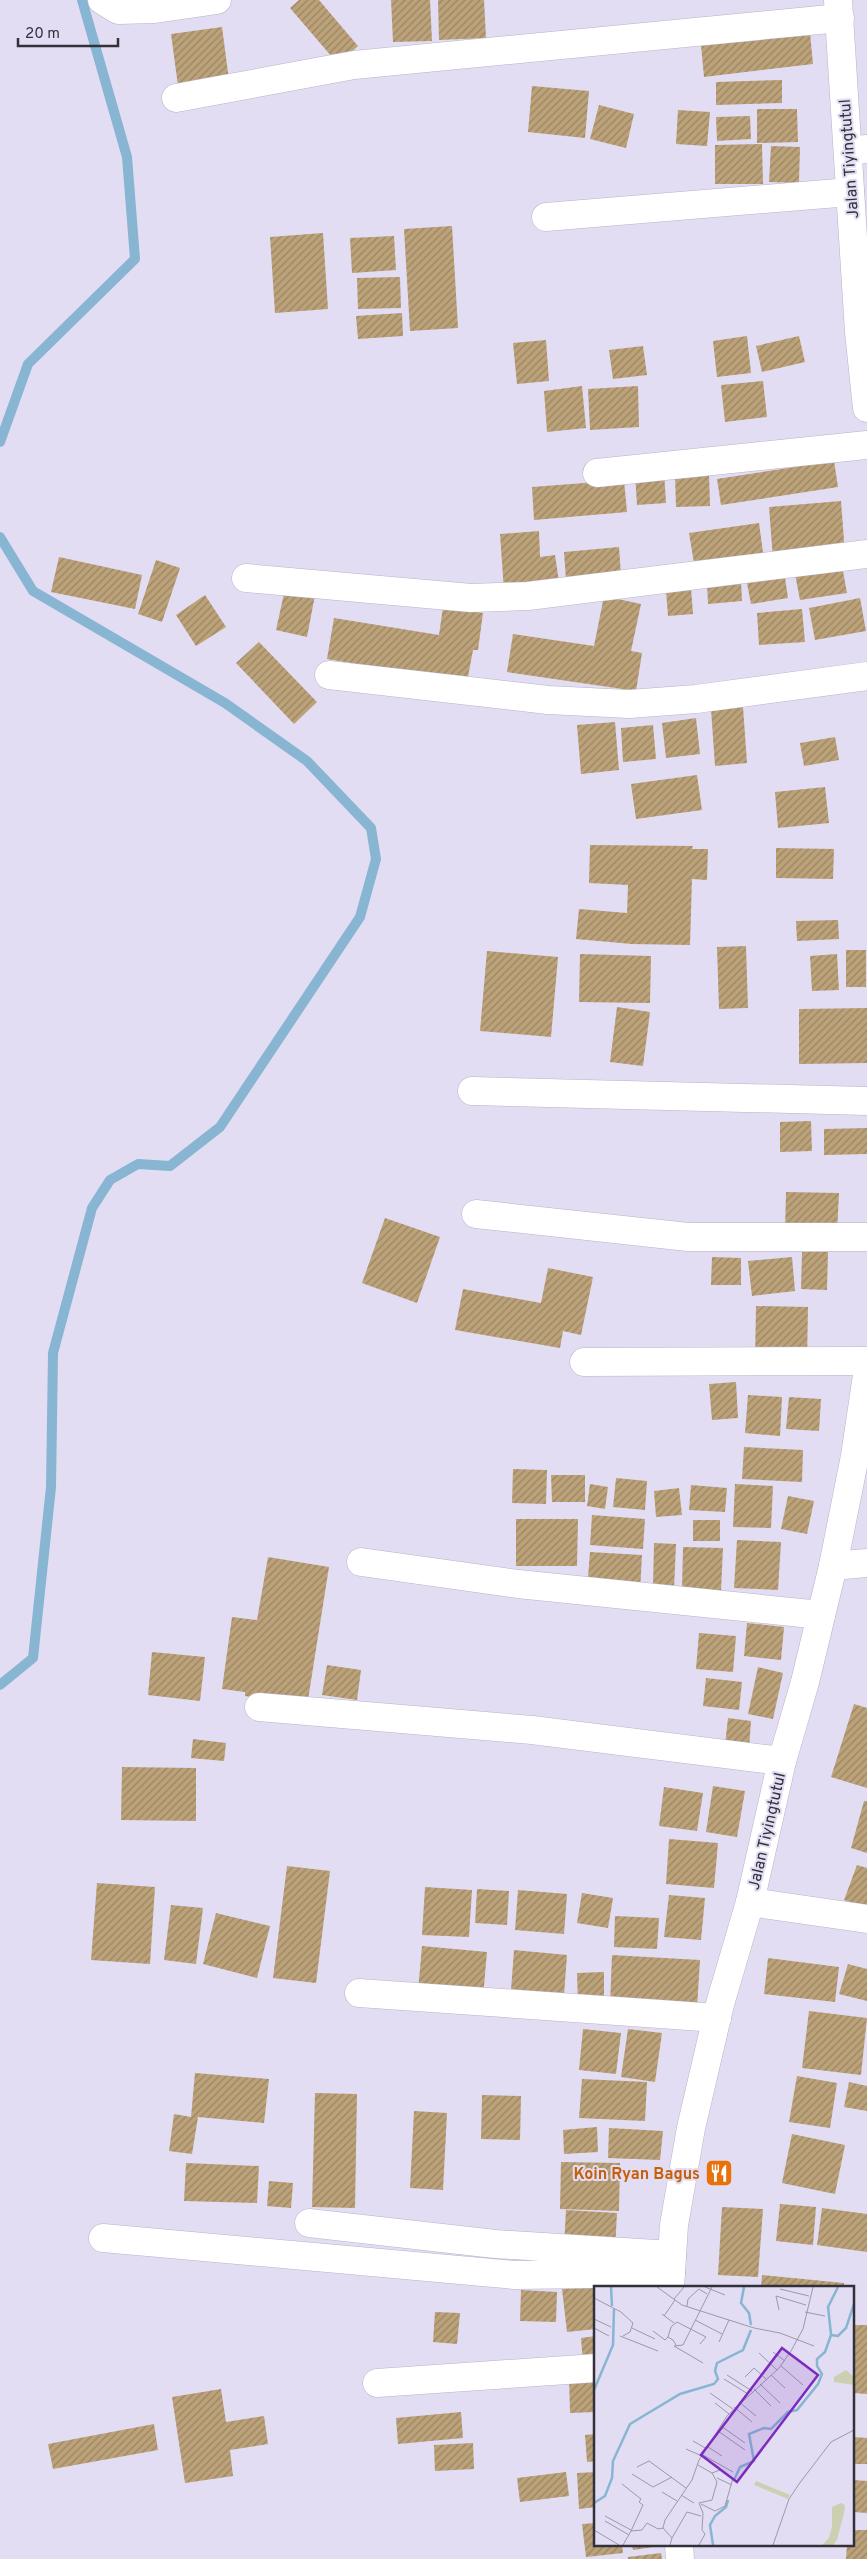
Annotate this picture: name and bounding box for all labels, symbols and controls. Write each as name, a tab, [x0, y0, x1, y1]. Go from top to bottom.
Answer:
scale bar	[18, 15, 118, 47]
text: 20 m	[25, 25, 60, 44]
street label: Jalan Tiyingtutul	[836, 98, 864, 219]
street label: Jalan Tiyingtutul	[745, 1771, 791, 1892]
restaurant icon: Koin Ryan Bagus	[704, 2158, 734, 2188]
place label: Koin Ryan Bagus	[574, 2165, 700, 2185]
inset map	[594, 2286, 854, 2546]

